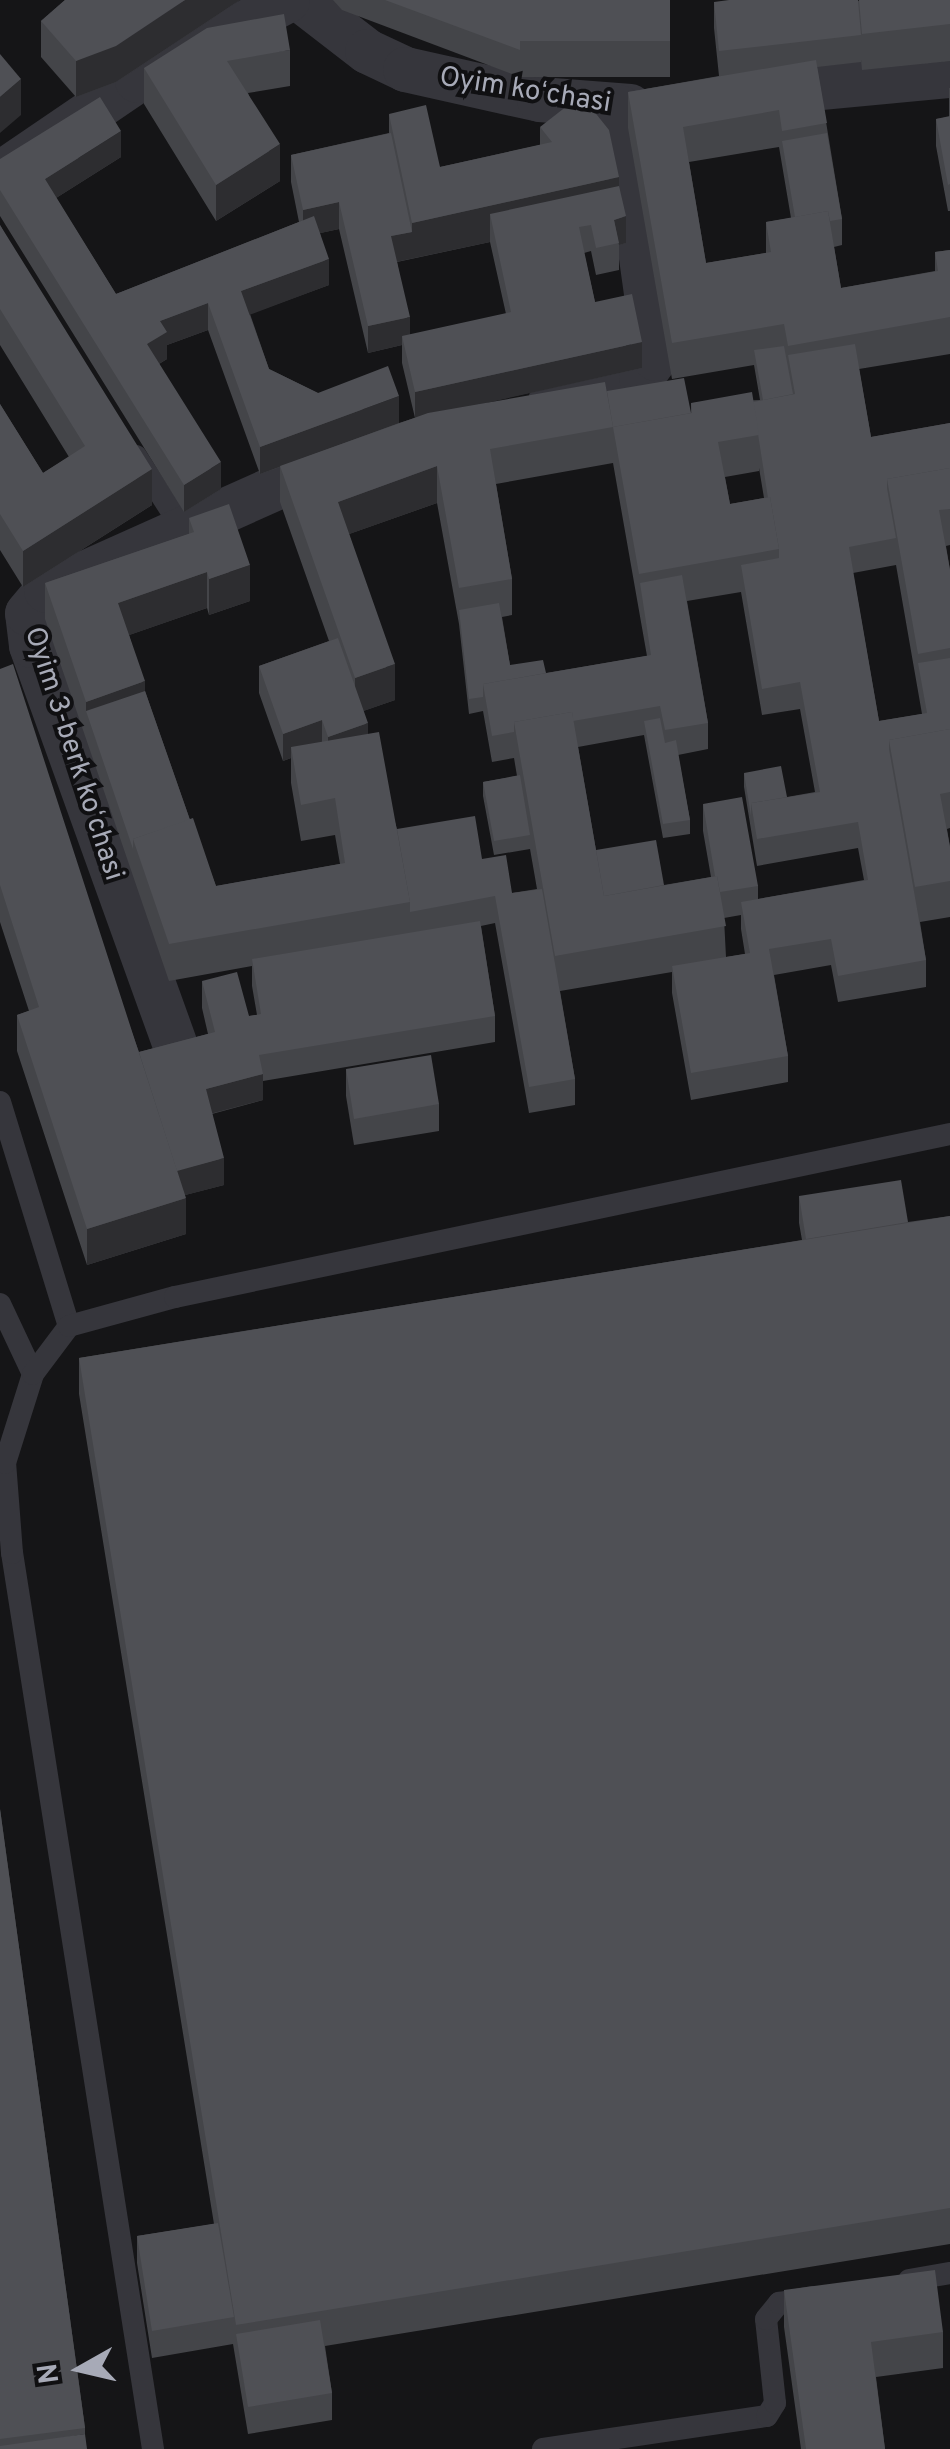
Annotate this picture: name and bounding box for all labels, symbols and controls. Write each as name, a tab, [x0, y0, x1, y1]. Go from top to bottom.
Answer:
street label: Oyim koʻchasi	[437, 61, 613, 121]
street label: Oyim 3-berk koʻchasi	[16, 623, 130, 885]
north arrow	[30, 2319, 130, 2419]
text: N	[31, 2361, 70, 2386]

